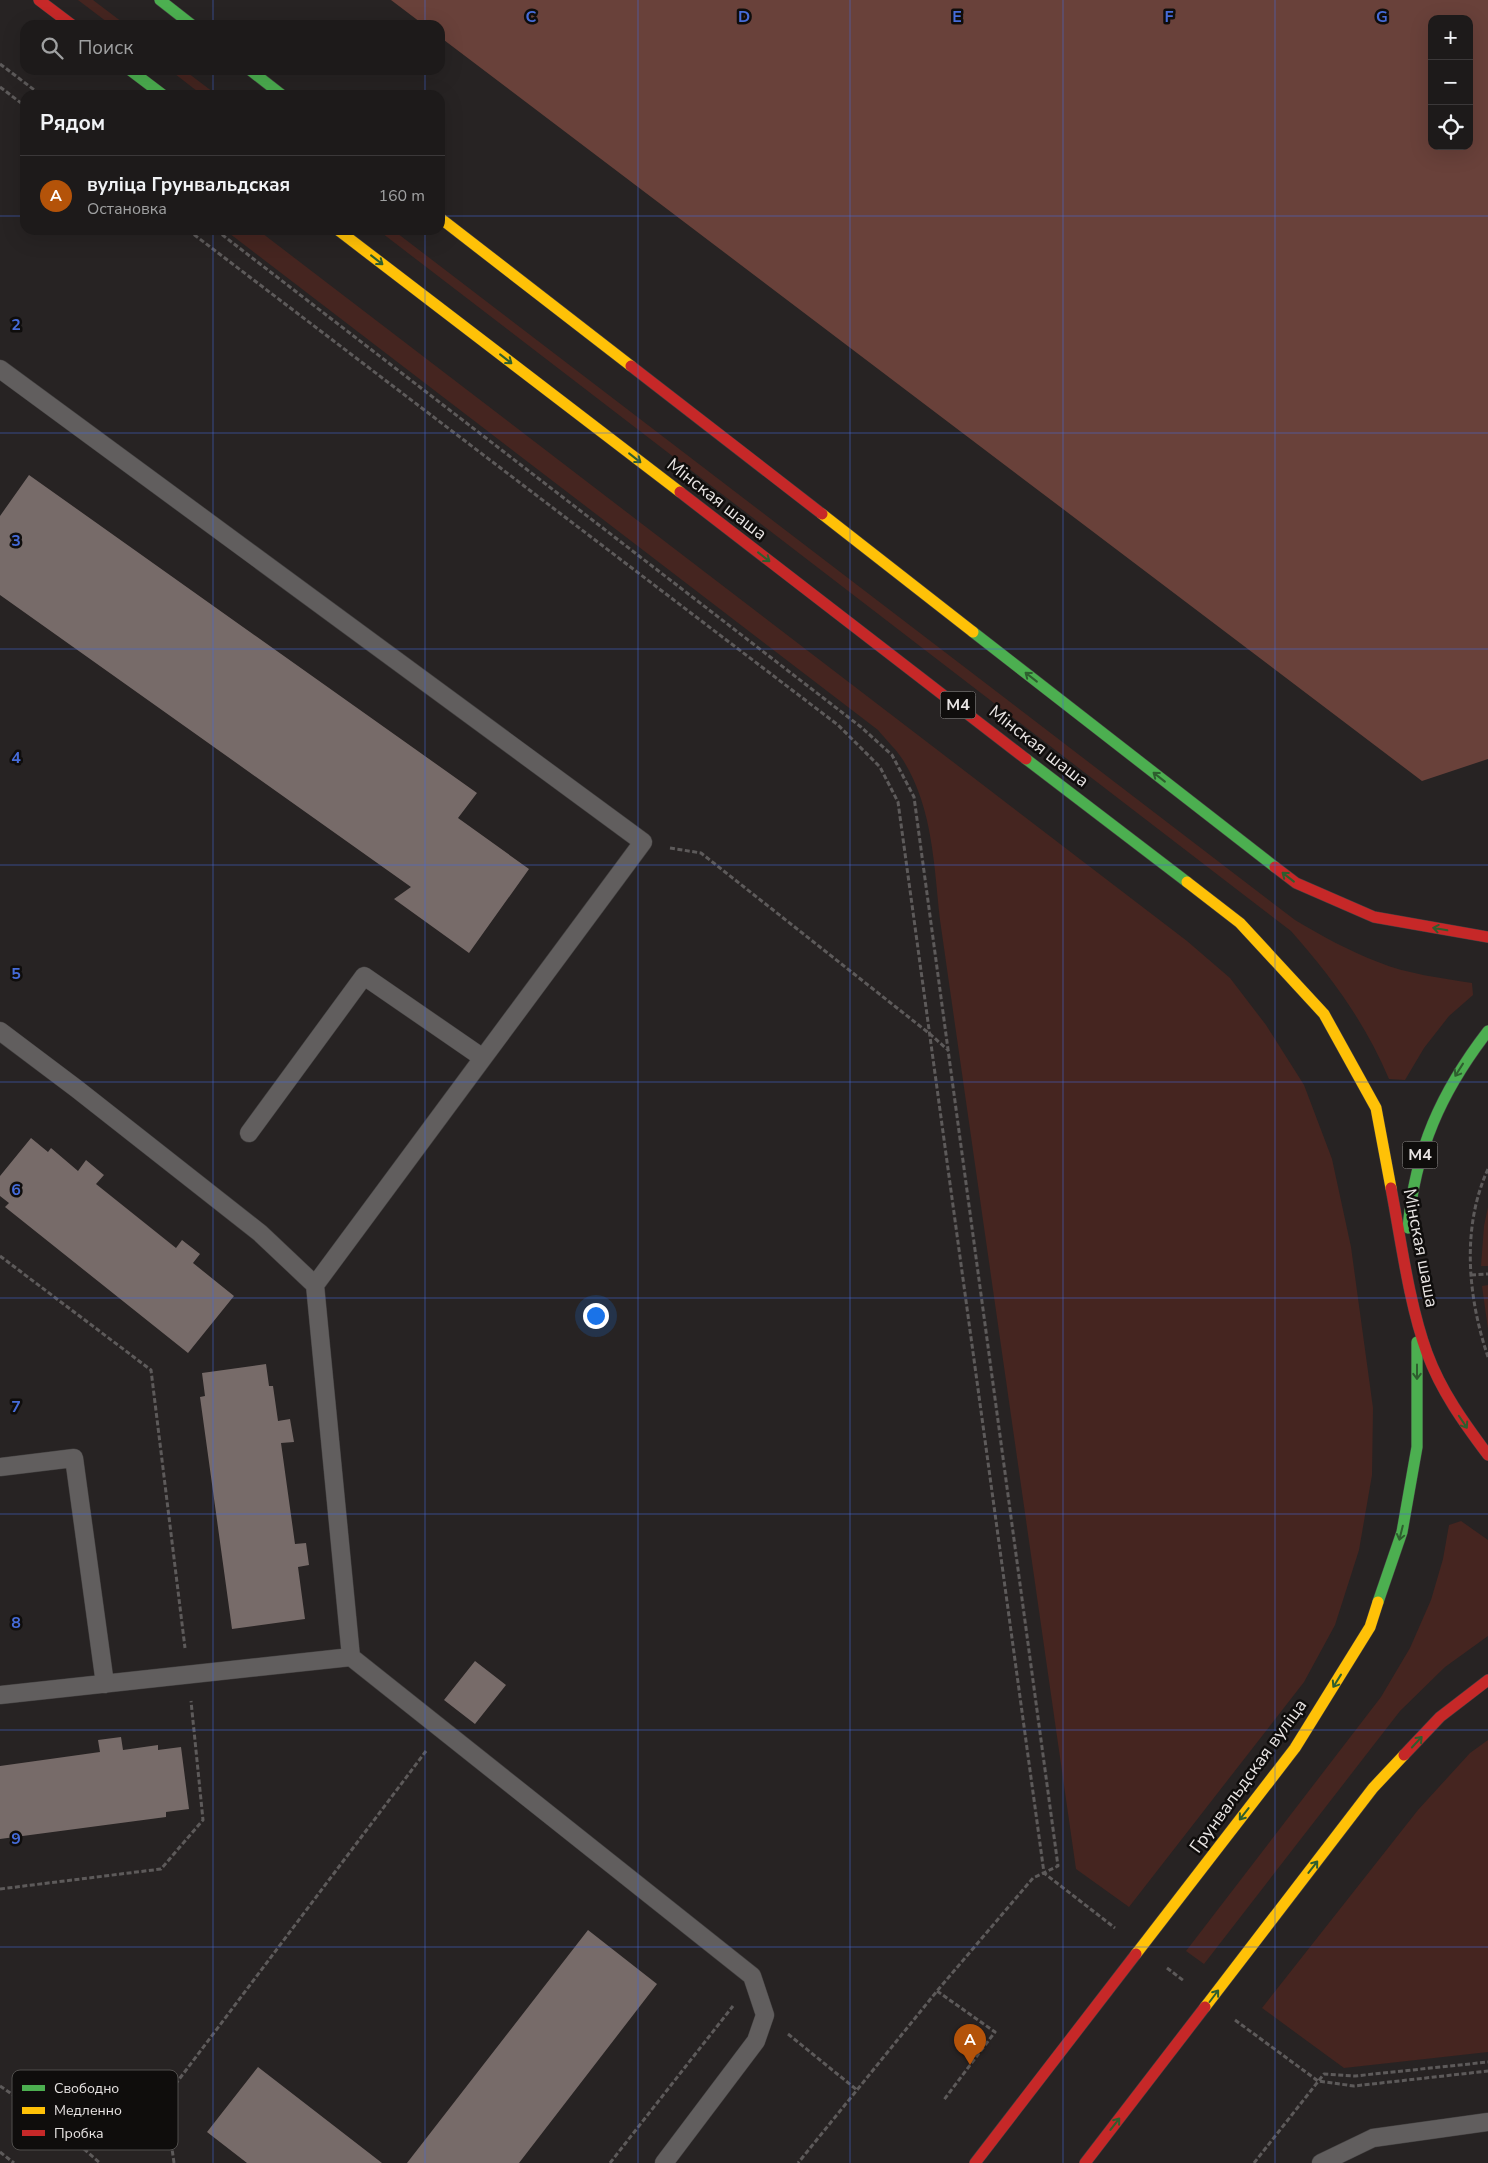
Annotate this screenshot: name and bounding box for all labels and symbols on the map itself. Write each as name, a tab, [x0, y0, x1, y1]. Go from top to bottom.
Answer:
text: C	[526, 6, 537, 28]
text: D	[738, 6, 750, 28]
text: E	[952, 6, 962, 28]
text: F	[1165, 6, 1174, 28]
text: G	[1376, 6, 1388, 28]
one-way arrow	[370, 254, 383, 265]
text: 2	[11, 314, 21, 336]
one-way arrow	[499, 353, 512, 364]
one-way arrow	[628, 452, 641, 463]
street label: Мінская шаша	[662, 452, 772, 546]
text: 3	[11, 530, 21, 552]
one-way arrow	[757, 551, 770, 562]
one-way arrow	[1025, 672, 1038, 683]
road number: М4	[940, 692, 976, 718]
street label: Мінская шаша	[984, 699, 1094, 793]
text: 4	[11, 747, 21, 769]
one-way arrow	[1153, 772, 1166, 783]
one-way arrow	[1281, 872, 1295, 882]
one-way arrow	[1432, 923, 1448, 933]
text: 5	[11, 963, 21, 985]
one-way arrow	[1453, 1063, 1464, 1077]
road number: М4	[1402, 1142, 1438, 1168]
text: 6	[11, 1179, 21, 1201]
street label: Мінская шаша	[1398, 1187, 1444, 1309]
your location	[583, 1303, 609, 1329]
one-way arrow	[1412, 1363, 1422, 1379]
text: 7	[11, 1396, 21, 1418]
one-way arrow	[1458, 1415, 1468, 1429]
one-way arrow	[1396, 1524, 1405, 1540]
text: 8	[11, 1612, 21, 1634]
one-way arrow	[1332, 1673, 1342, 1687]
street label: Грунвальдская вуліца	[1184, 1694, 1312, 1858]
one-way arrow	[1411, 1735, 1423, 1748]
one-way arrow	[1239, 1807, 1249, 1821]
text: 9	[11, 1828, 21, 1850]
one-way arrow	[1307, 1861, 1318, 1874]
one-way arrow	[1209, 1989, 1219, 2003]
pin: A	[954, 2024, 986, 2065]
legend	[12, 2070, 178, 2150]
text: Свободно	[54, 2079, 119, 2098]
text: Медленно	[54, 2101, 122, 2120]
one-way arrow	[1109, 2118, 1120, 2131]
text: Пробка	[54, 2124, 104, 2143]

